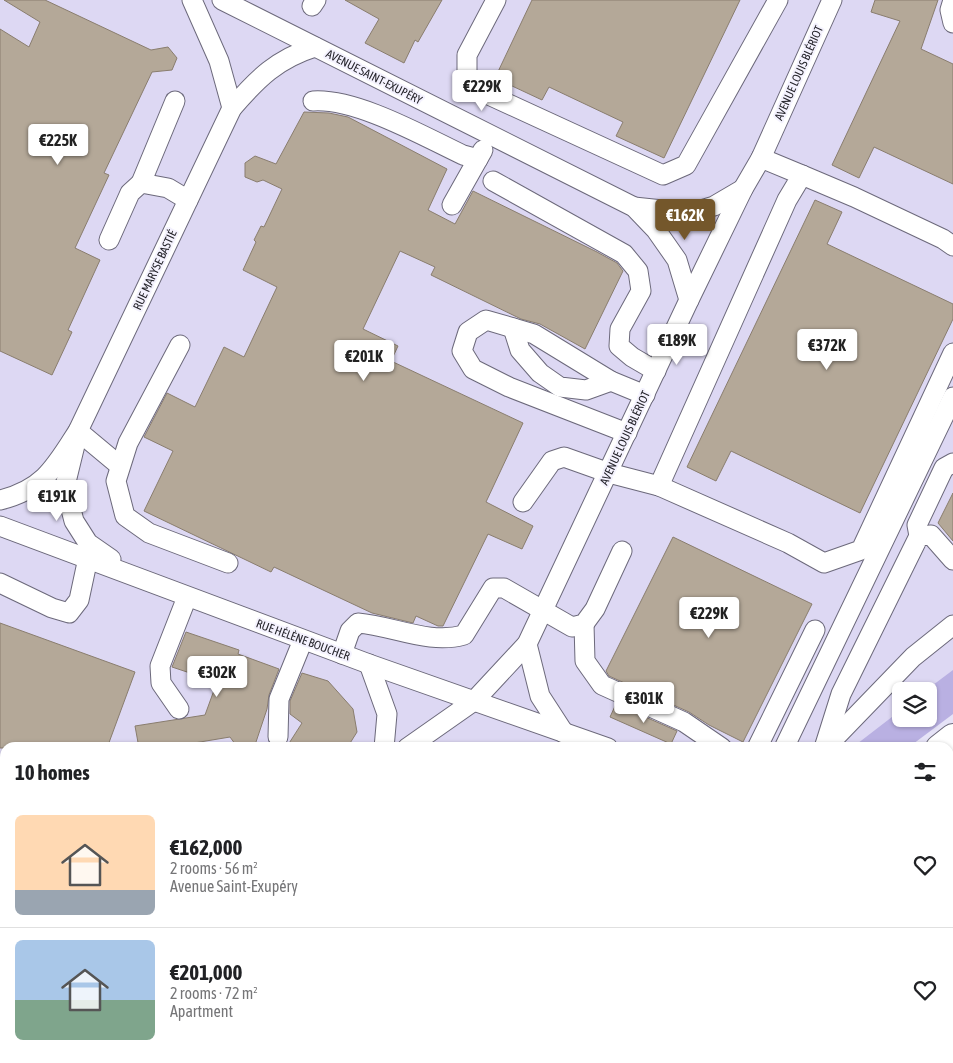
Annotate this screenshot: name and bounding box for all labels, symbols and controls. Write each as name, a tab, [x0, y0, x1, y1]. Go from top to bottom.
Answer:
street label: AVENUE LOUIS BLÉRIOT	[772, 23, 827, 123]
street label: AVENUE SAINT-EXUPÉRY	[324, 47, 425, 108]
pin: €229K	[447, 70, 517, 112]
text: €229K	[463, 77, 501, 95]
pin: €225K	[23, 124, 93, 166]
text: €225K	[39, 131, 77, 149]
pin: €162K	[650, 198, 720, 241]
text: €162K	[666, 206, 704, 224]
street label: RUE MARYSE BASTIÉ	[130, 228, 180, 312]
pin: €189K	[642, 324, 712, 366]
pin: €372K	[792, 328, 862, 371]
text: €189K	[658, 331, 696, 349]
text: €372K	[808, 336, 846, 354]
pin: €201K	[329, 340, 399, 382]
text: €201K	[345, 347, 383, 365]
street label: AVENUE LOUIS BLÉRIOT	[597, 388, 653, 487]
pin: €191K	[22, 480, 92, 522]
text: €191K	[38, 487, 76, 505]
pin: €229K	[674, 596, 744, 639]
text: €229K	[690, 604, 728, 622]
street label: RUE HÉLÈNE BOUCHER	[254, 617, 352, 663]
pin: €302K	[182, 656, 252, 698]
text: €302K	[198, 663, 236, 681]
pin: €301K	[609, 682, 679, 724]
map controls	[892, 682, 937, 727]
button: layers	[892, 682, 937, 727]
text: €301K	[625, 689, 663, 707]
icon: filters	[911, 758, 939, 786]
text: 10 homes	[15, 760, 90, 784]
icon: home	[55, 835, 115, 895]
text: €162,000	[170, 835, 242, 859]
icon: heart	[911, 851, 939, 879]
text: 2 rooms · 56 m²	[170, 859, 258, 877]
text: Avenue Saint-Exupéry	[170, 877, 298, 895]
icon: home	[55, 960, 115, 1020]
text: €201,000	[170, 960, 242, 984]
icon: heart	[911, 976, 939, 1004]
text: 2 rooms · 72 m²	[170, 984, 258, 1002]
text: Apartment	[170, 1002, 233, 1020]

